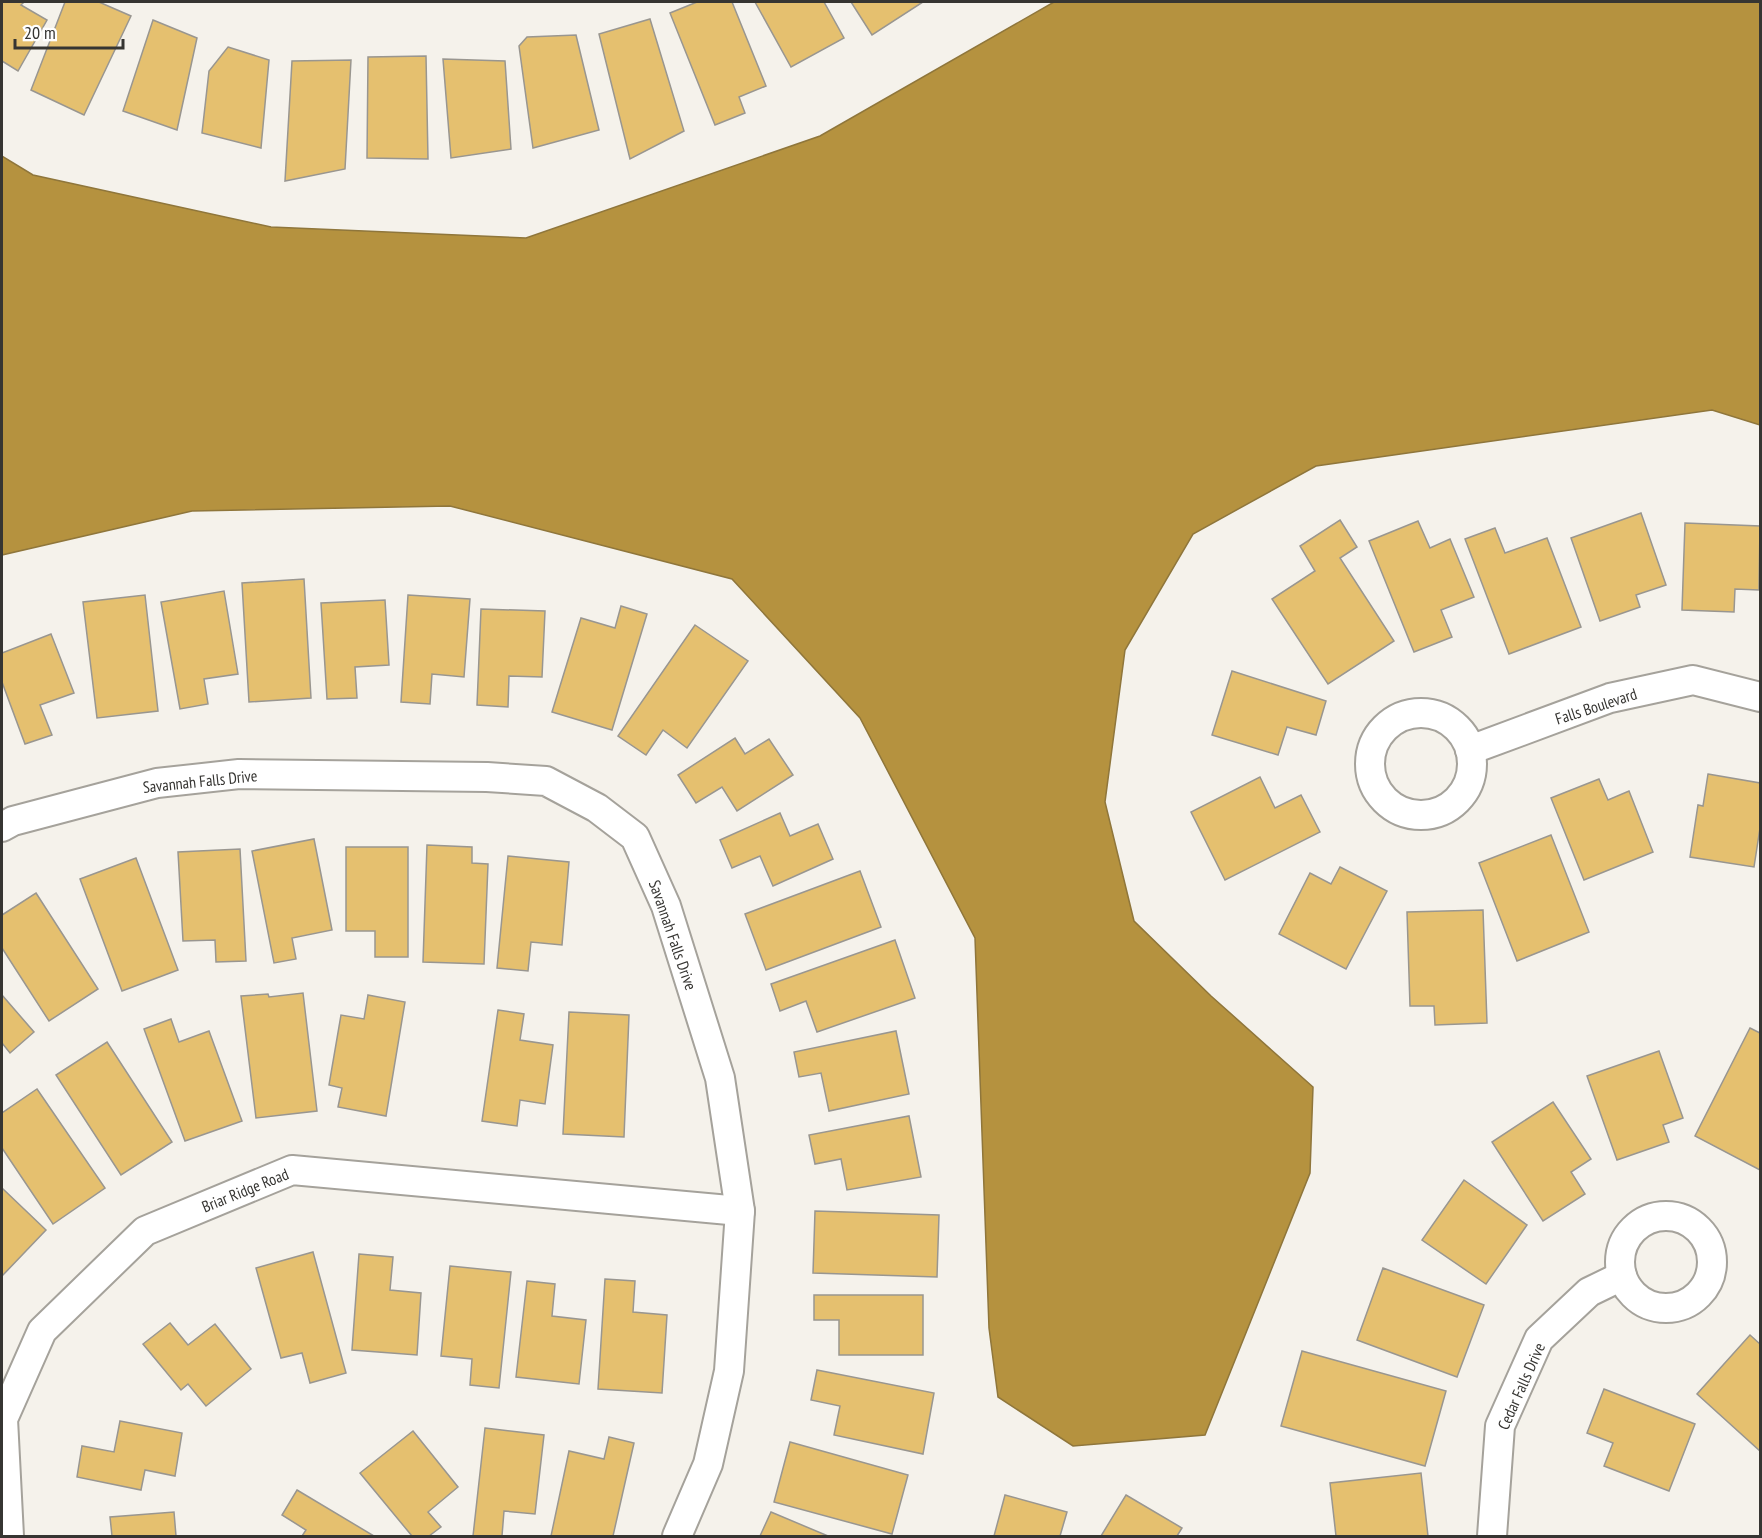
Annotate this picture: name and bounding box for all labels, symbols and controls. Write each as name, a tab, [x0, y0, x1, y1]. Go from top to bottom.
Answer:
scale bar	[15, 12, 123, 50]
text: 20 m	[24, 21, 56, 44]
street label: Falls Boulevard	[1553, 683, 1639, 729]
street label: Savannah Falls Drive	[142, 765, 258, 797]
street label: Savannah Falls Drive	[645, 877, 701, 993]
street label: Briar Ridge Road	[199, 1163, 291, 1216]
street label: Cedar Falls Drive	[1493, 1339, 1549, 1433]

